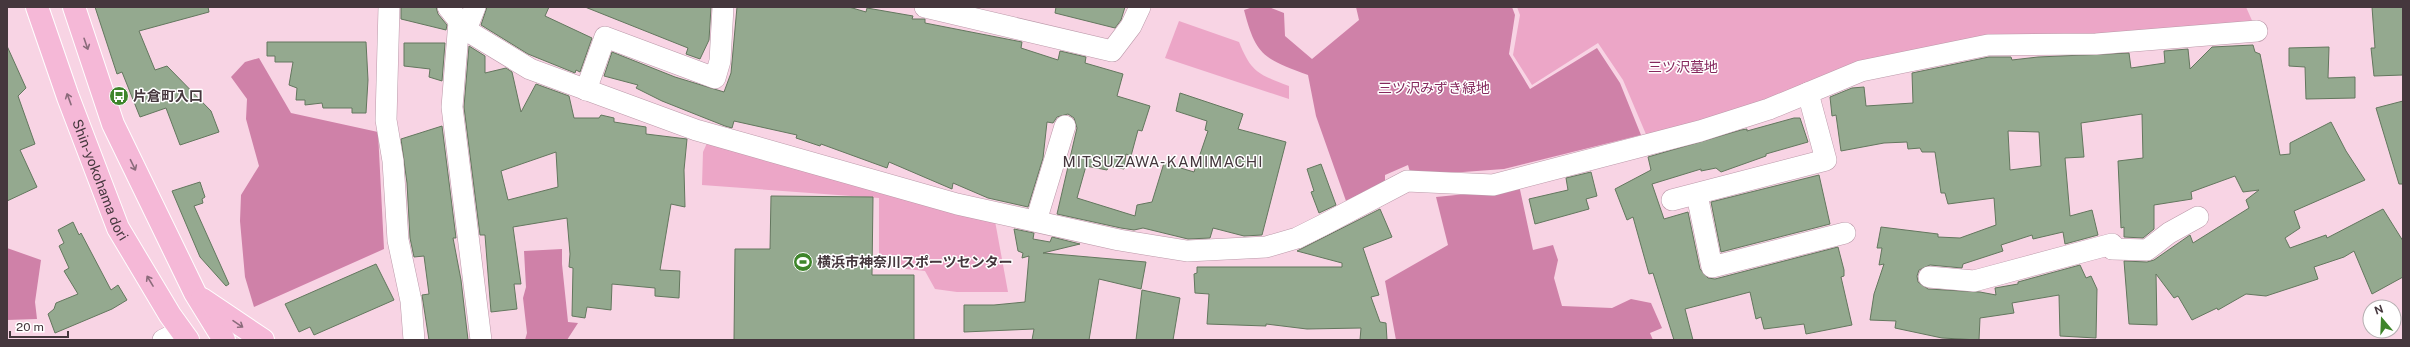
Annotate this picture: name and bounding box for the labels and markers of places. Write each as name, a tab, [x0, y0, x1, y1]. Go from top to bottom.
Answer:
bus stop icon: 片倉町入口	[108, 85, 130, 107]
place label: 片倉町入口	[133, 88, 203, 104]
sports icon: 横浜市神奈川スポーツセンター	[792, 251, 814, 273]
place label: 横浜市神奈川スポーツセンター	[817, 254, 1013, 270]

